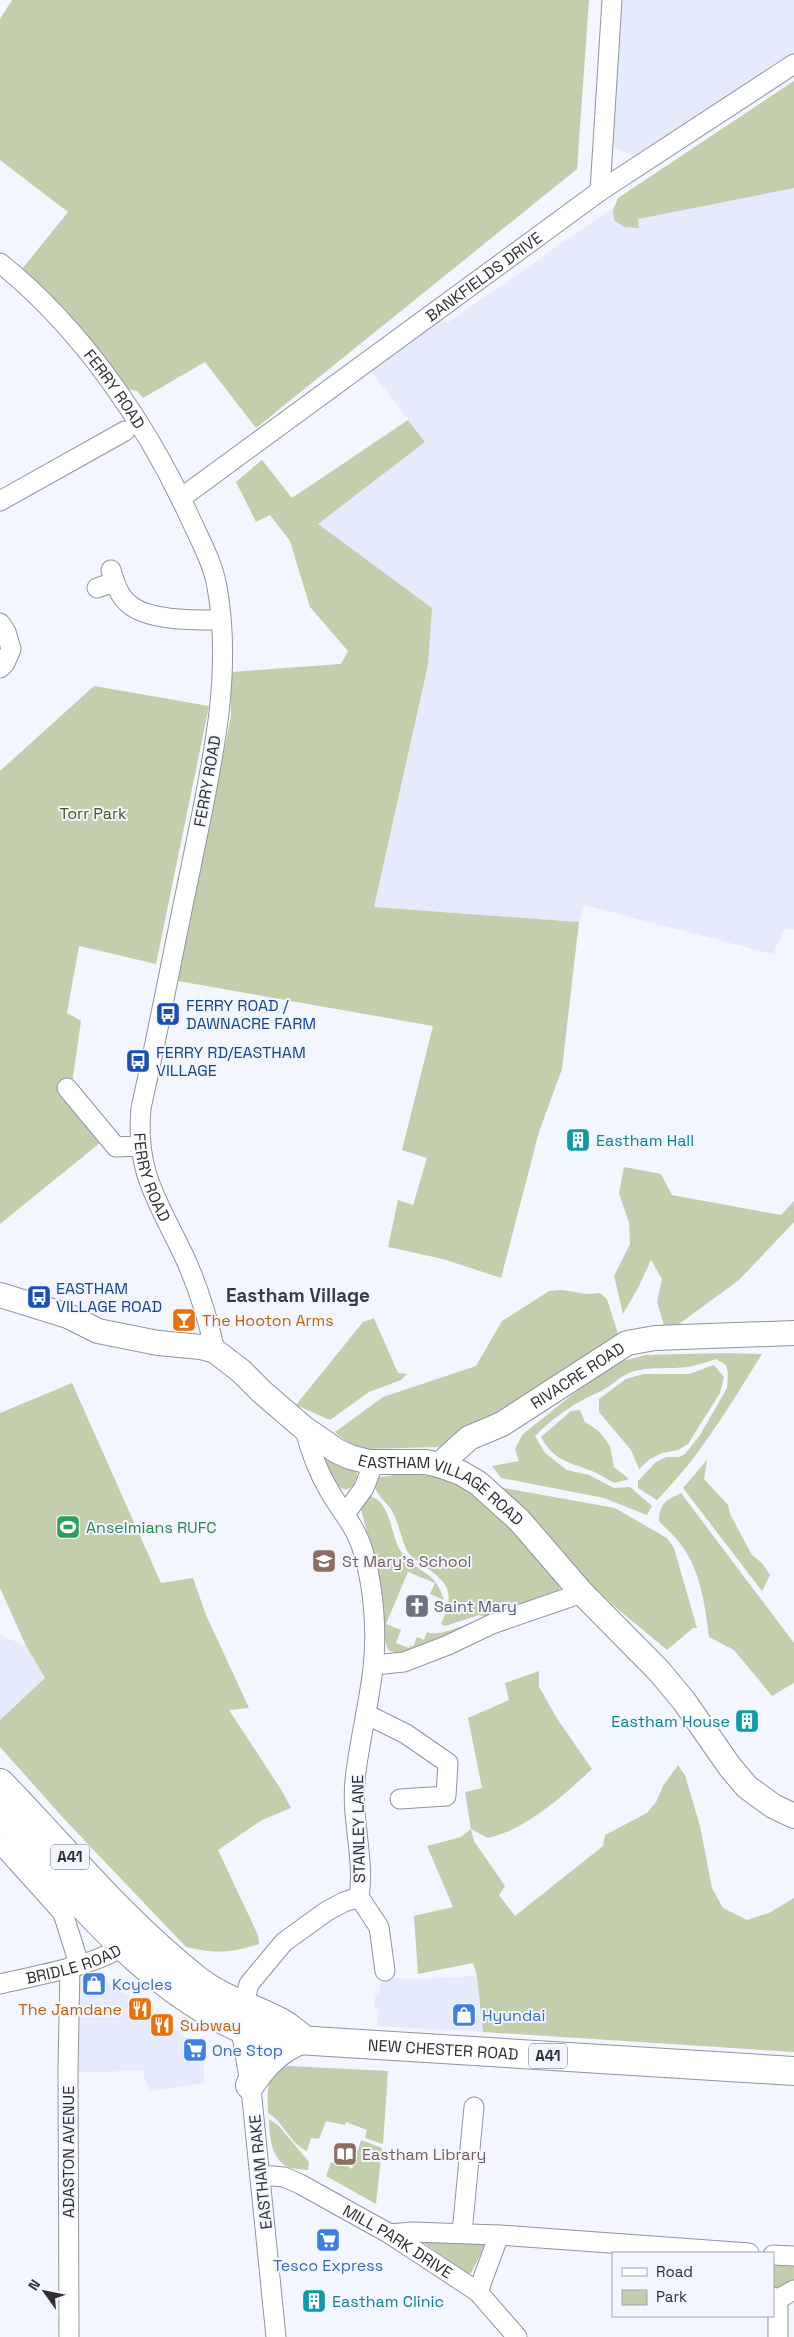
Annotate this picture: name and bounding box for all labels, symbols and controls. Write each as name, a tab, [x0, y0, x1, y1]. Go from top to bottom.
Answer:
street label: BANKFIELDS DRIVE	[421, 227, 546, 326]
street label: FERRY ROAD	[79, 345, 150, 433]
street label: FERRY ROAD	[189, 734, 226, 829]
park label: Torr Park	[59, 803, 127, 824]
place label: FERRY ROAD / DAWNACRE FARM	[186, 995, 316, 1034]
bus stop icon: FERRY ROAD / DAWNACRE FARM	[155, 1001, 181, 1027]
place label: FERRY RD/EASTHAM VILLAGE	[156, 1042, 306, 1081]
bus stop icon: FERRY RD/EASTHAM VILLAGE	[125, 1048, 151, 1074]
building icon: Eastham Hall	[565, 1127, 591, 1153]
place label: Eastham Hall	[596, 1130, 694, 1151]
street label: FERRY ROAD	[129, 1132, 175, 1225]
place label: EASTHAM VILLAGE ROAD	[56, 1278, 162, 1317]
district label: Eastham Village	[226, 1283, 370, 1308]
bus stop icon: EASTHAM VILLAGE ROAD	[26, 1284, 52, 1310]
bar icon: The Hooton Arms	[171, 1307, 197, 1333]
place label: The Hooton Arms	[202, 1310, 334, 1331]
street label: RIVACRE ROAD	[527, 1337, 629, 1414]
street label: EASTHAM VILLAGE ROAD	[356, 1450, 528, 1530]
sports icon: Anselmians RUFC	[55, 1514, 81, 1540]
place label: Anselmians RUFC	[86, 1517, 217, 1538]
school or university icon: St Mary's School	[311, 1548, 337, 1574]
place label: St Mary's School	[342, 1551, 472, 1572]
church icon: Saint Mary	[404, 1593, 430, 1619]
place label: Saint Mary	[434, 1596, 517, 1617]
building icon: Eastham House	[734, 1708, 760, 1734]
place label: Eastham House	[611, 1711, 730, 1732]
street label: STANLEY LANE	[347, 1775, 370, 1883]
road number: A41	[51, 1844, 89, 1870]
street label: BRIDLE ROAD	[24, 1940, 125, 1989]
shop icon: Kcycles	[81, 1971, 107, 1997]
place label: Kcycles	[112, 1974, 172, 1995]
restaurant icon: The Jamdane	[127, 1996, 153, 2022]
place label: The Jamdane	[18, 1999, 122, 2020]
shop icon: Hyundai	[451, 2002, 477, 2028]
place label: Hyundai	[482, 2005, 545, 2026]
restaurant icon: Subway	[149, 2012, 175, 2038]
place label: Subway	[180, 2015, 241, 2036]
street label: NEW CHESTER ROAD	[367, 2034, 519, 2065]
supermarket icon: One Stop	[182, 2037, 208, 2063]
place label: One Stop	[212, 2040, 283, 2061]
road number: A41	[529, 2044, 567, 2068]
street label: ADASTON AVENUE	[58, 2086, 79, 2218]
street label: EASTHAM RAKE	[244, 2114, 277, 2230]
library icon: Eastham Library	[332, 2141, 358, 2167]
place label: Eastham Library	[362, 2144, 486, 2165]
street label: MILL PARK DRIVE	[339, 2200, 457, 2283]
supermarket icon: Tesco Express	[315, 2227, 341, 2253]
legend	[612, 2252, 774, 2317]
place label: Tesco Express	[273, 2255, 383, 2276]
text: Road	[656, 2262, 693, 2281]
north arrow	[20, 2267, 70, 2317]
text: N	[24, 2276, 44, 2294]
text: Park	[656, 2287, 687, 2306]
building icon: Eastham Clinic	[301, 2288, 327, 2314]
place label: Eastham Clinic	[332, 2291, 444, 2312]

